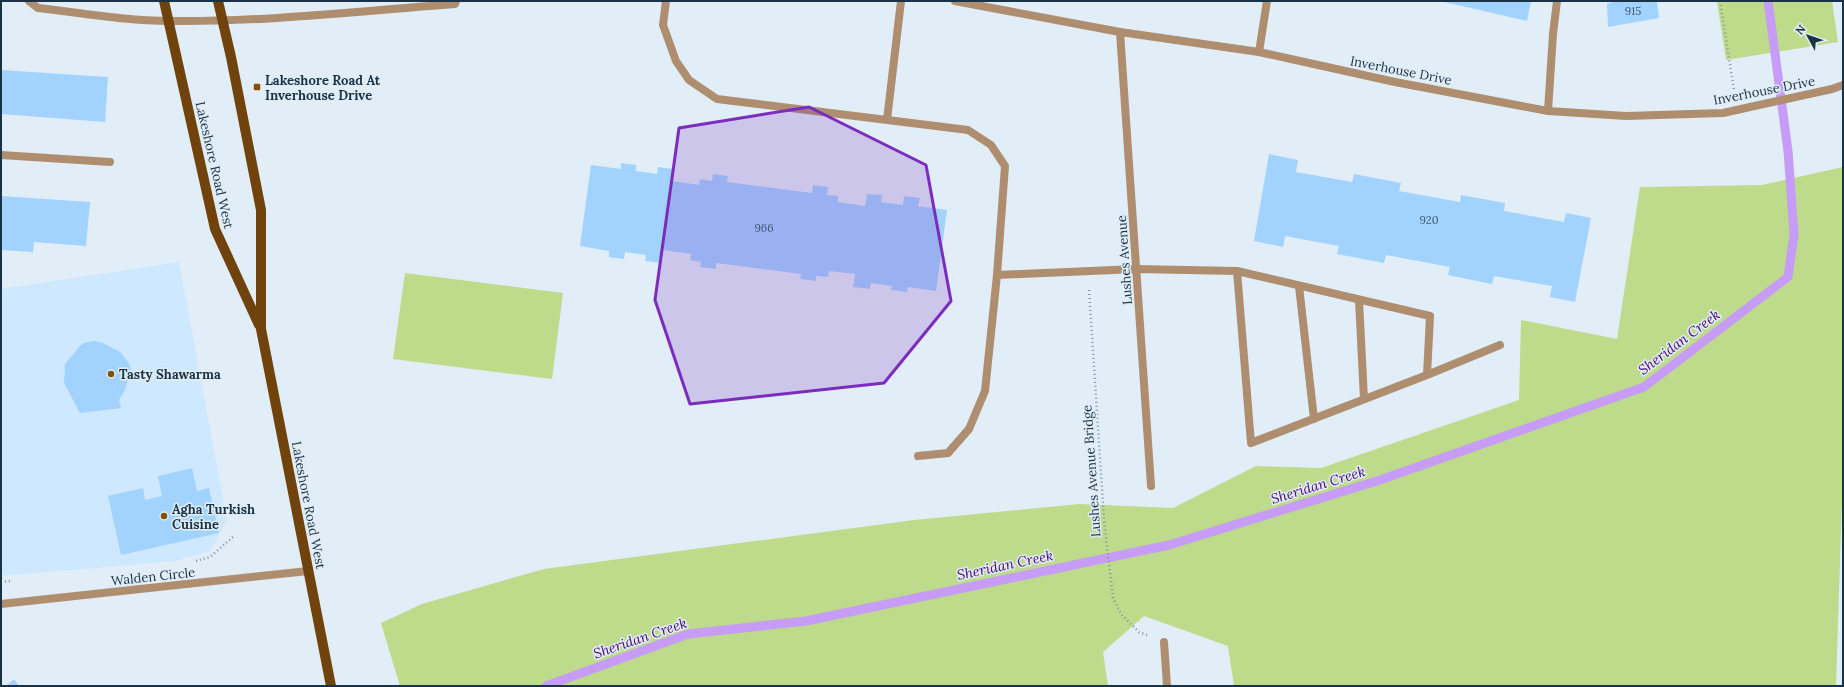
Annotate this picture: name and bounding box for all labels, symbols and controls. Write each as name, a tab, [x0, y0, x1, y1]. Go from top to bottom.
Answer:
house number: 915	[1625, 4, 1641, 18]
north arrow	[1788, 16, 1828, 56]
text: N	[1792, 21, 1809, 37]
street label: Inverhouse Drive	[1349, 52, 1453, 89]
place label: Lakeshore Road At Inverhouse Drive	[265, 72, 381, 104]
street label: Inverhouse Drive	[1712, 72, 1816, 109]
marker: Lakeshore Road At Inverhouse Drive	[252, 82, 262, 92]
street label: Lakeshore Road West	[192, 100, 237, 230]
house number: 920	[1419, 213, 1439, 227]
street label: Lushes Avenue	[1113, 215, 1136, 305]
house number: 966	[754, 221, 774, 235]
water label: Sheridan Creek	[1635, 305, 1723, 379]
place label: Tasty Shawarma	[119, 366, 221, 383]
marker: Tasty Shawarma	[106, 369, 116, 379]
street label: Lushes Avenue Bridge	[1078, 404, 1105, 538]
street label: Lakeshore Road West	[288, 440, 329, 571]
water label: Sheridan Creek	[1269, 462, 1367, 508]
place label: Agha Turkish Cuisine	[172, 501, 255, 533]
marker: Agha Turkish Cuisine	[159, 511, 169, 521]
water label: Sheridan Creek	[955, 546, 1055, 584]
street label: Walden Circle	[110, 564, 196, 589]
water label: Sheridan Creek	[591, 614, 689, 662]

